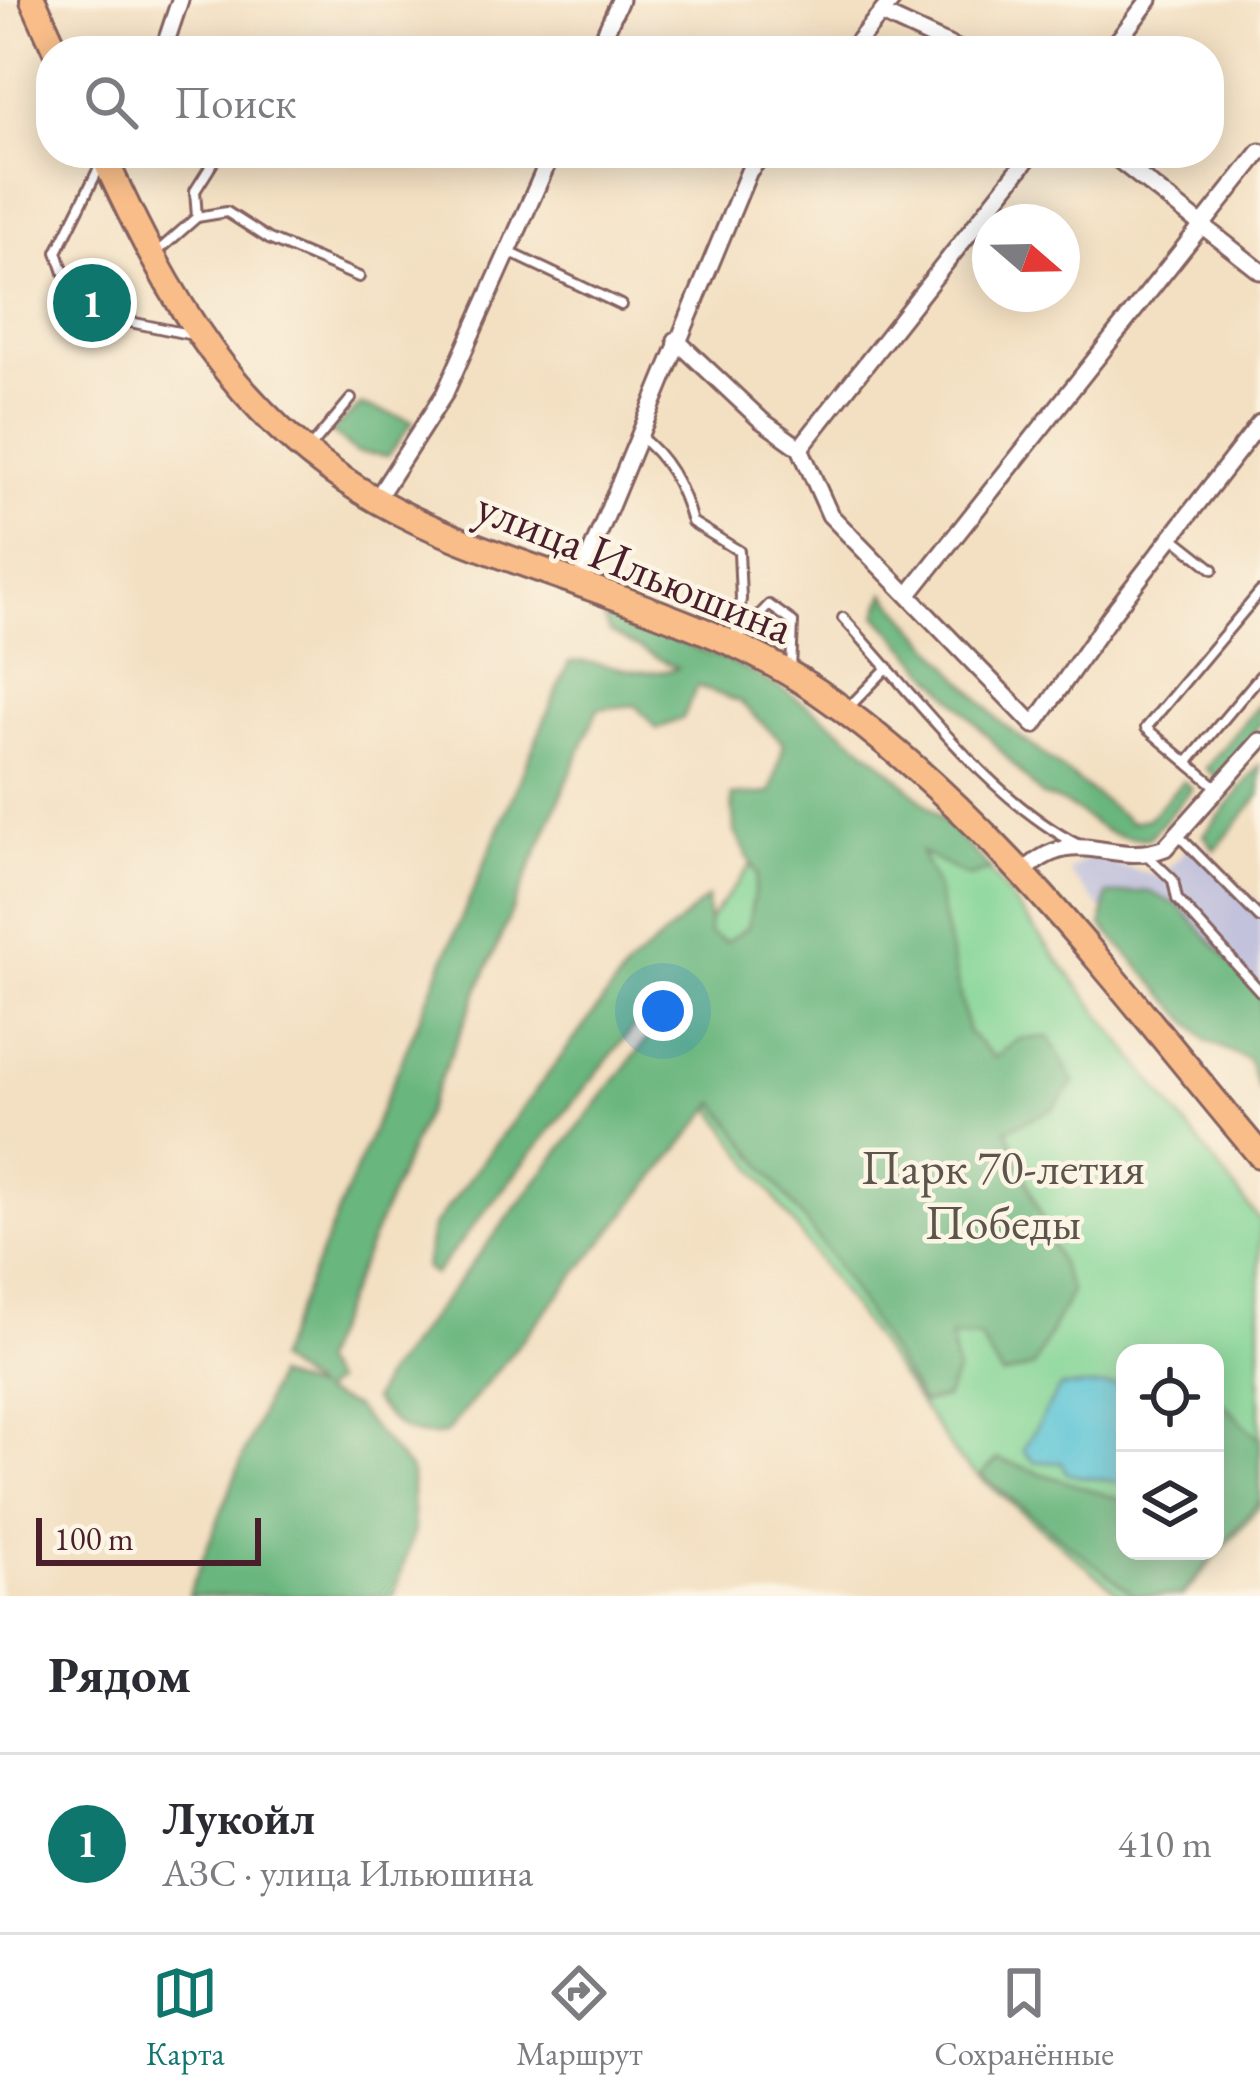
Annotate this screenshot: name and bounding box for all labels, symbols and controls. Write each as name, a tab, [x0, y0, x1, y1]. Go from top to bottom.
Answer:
search box	[36, 36, 1224, 168]
icon: search	[78, 69, 144, 135]
text: Поиск	[174, 73, 296, 131]
north arrow	[972, 204, 1080, 312]
pin: 1	[53, 258, 131, 348]
street label: улица Ильюшина	[467, 474, 803, 658]
your location	[633, 981, 693, 1041]
park label: Парк 70-летия Победы	[861, 1136, 1145, 1253]
map controls	[1116, 1344, 1224, 1560]
button: locate	[1116, 1344, 1224, 1452]
button: layers	[1116, 1452, 1224, 1560]
scale bar	[36, 1512, 261, 1565]
text: 100 m	[54, 1517, 134, 1560]
text: Рядом	[48, 1641, 191, 1707]
text: Лукойл	[162, 1789, 315, 1847]
text: 1	[77, 1818, 97, 1869]
text: 410 m	[1118, 1818, 1212, 1869]
text: АЗС · улица Ильюшина	[162, 1847, 533, 1898]
tab: Карта	[146, 1960, 225, 2075]
tab: Маршрут	[516, 1960, 643, 2075]
tab: Сохранённые	[934, 1960, 1114, 2075]

